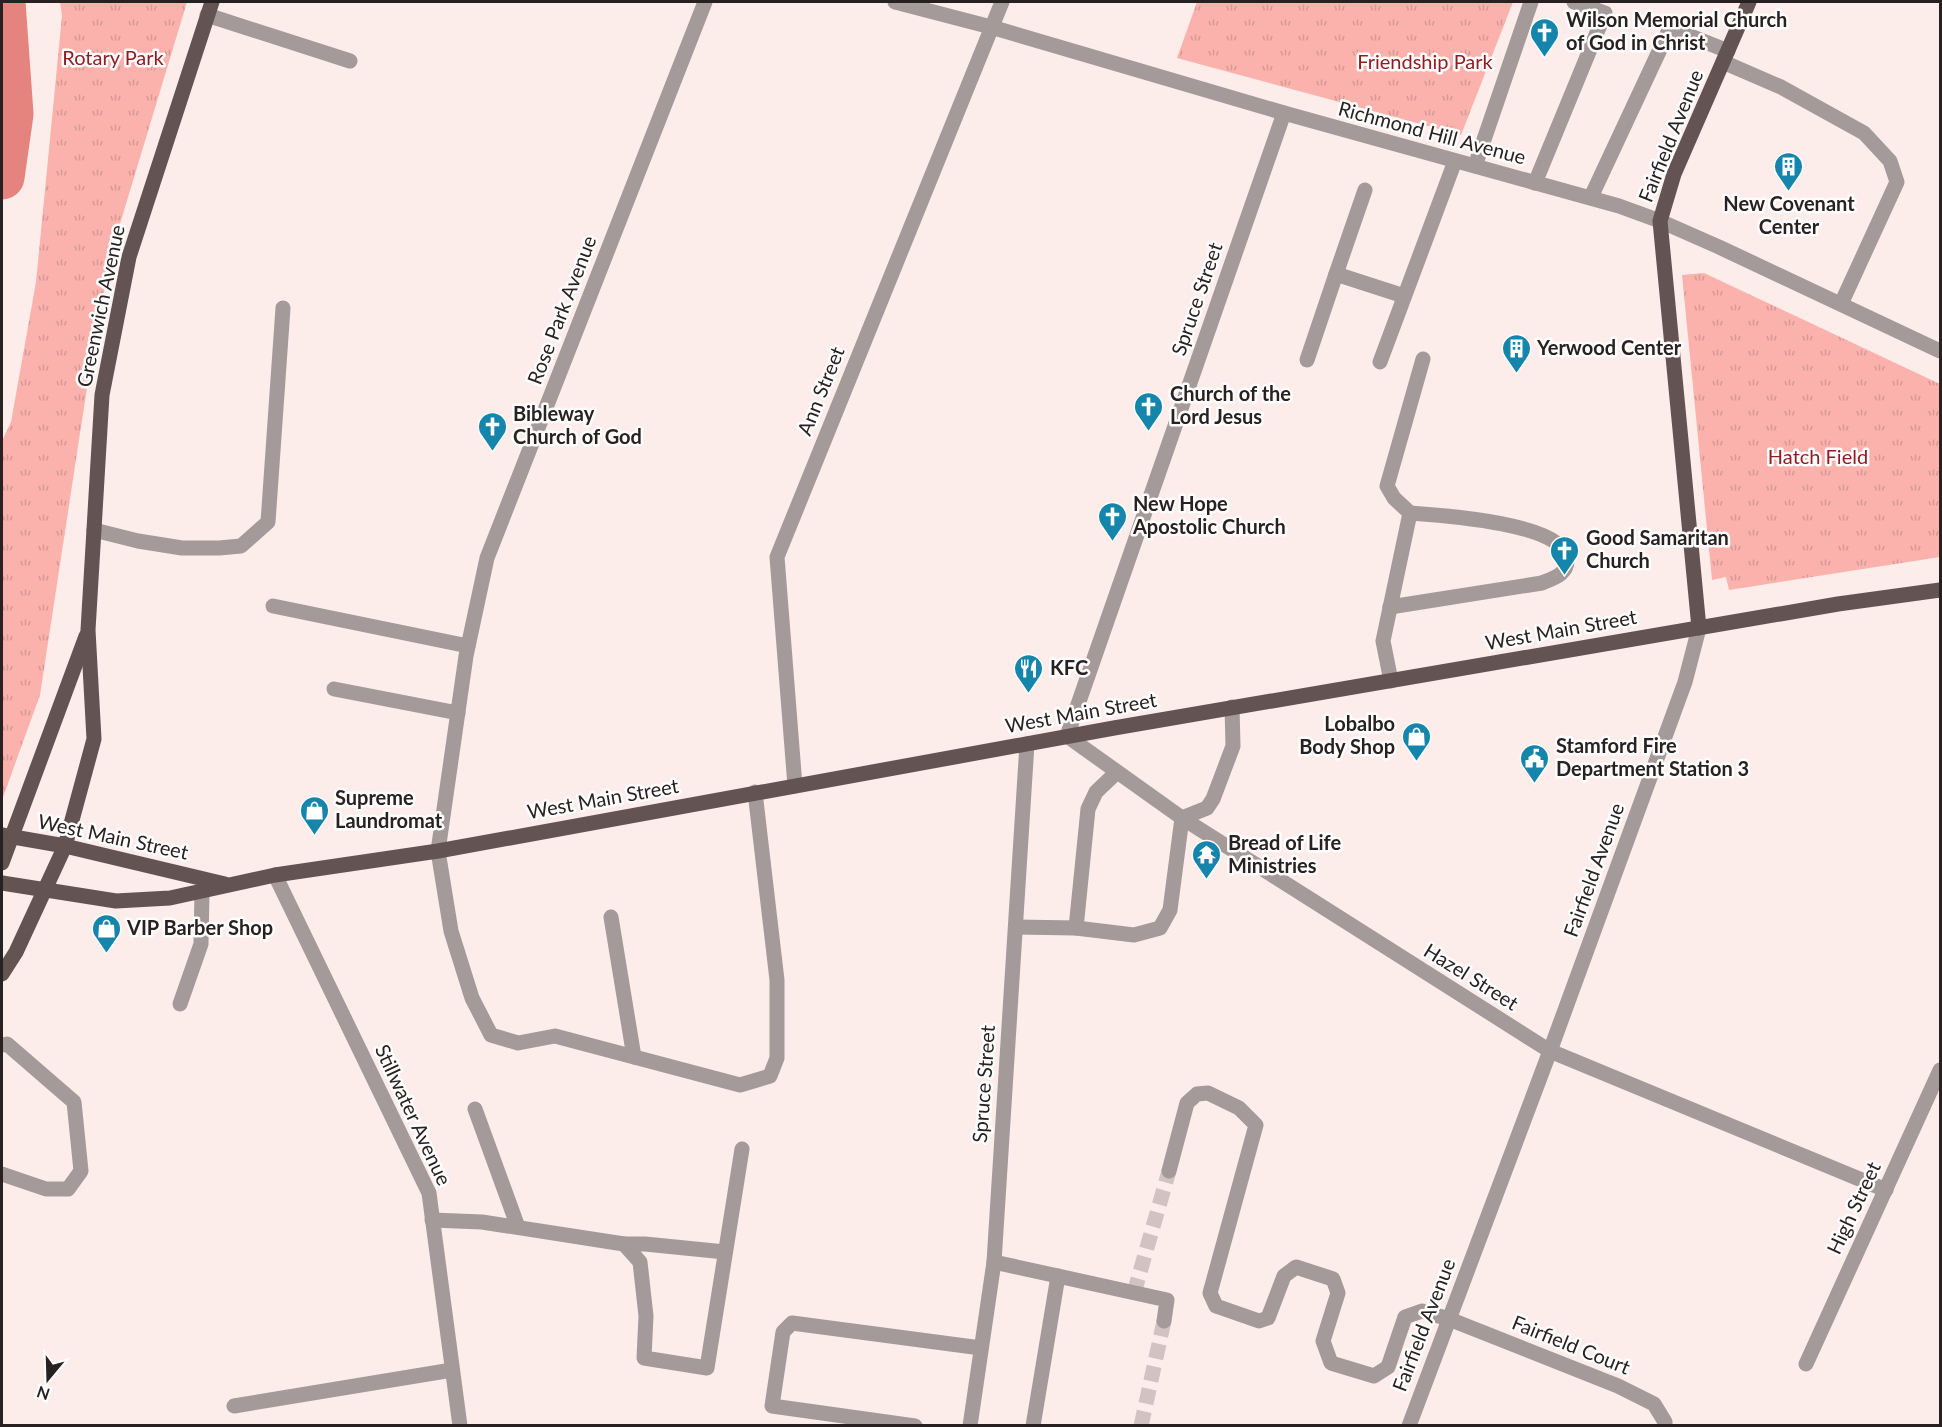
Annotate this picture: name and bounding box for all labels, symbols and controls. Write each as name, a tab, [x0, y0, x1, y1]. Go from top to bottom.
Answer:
place label: Wilson Memorial Church of God in Christ	[1566, 7, 1787, 54]
church icon: Wilson Memorial Church of God in Christ	[1529, 16, 1561, 58]
park label: Rotary Park	[62, 45, 165, 69]
park label: Friendship Park	[1357, 49, 1494, 73]
street label: Fairfield Avenue	[1633, 66, 1708, 205]
street label: Richmond Hill Avenue	[1336, 95, 1529, 169]
building icon: New Covenant Center	[1773, 150, 1805, 192]
place label: New Covenant Center	[1723, 191, 1855, 238]
street label: Greenwich Avenue	[71, 222, 129, 389]
street label: Rose Park Avenue	[522, 232, 600, 387]
street label: Spruce Street	[1166, 239, 1227, 358]
building icon: Yerwood Center	[1500, 332, 1532, 374]
place label: Yerwood Center	[1536, 335, 1682, 359]
street label: Ann Street	[791, 343, 849, 439]
place label: Church of the Lord Jesus	[1170, 381, 1291, 428]
church icon: Church of the Lord Jesus	[1133, 390, 1165, 432]
place label: Bibleway Church of God	[513, 401, 642, 448]
church icon: Bibleway Church of God	[476, 410, 508, 452]
park label: Hatch Field	[1768, 444, 1868, 468]
place label: New Hope Apostolic Church	[1132, 491, 1286, 538]
church icon: New Hope Apostolic Church	[1096, 500, 1128, 542]
place label: Good Samaritan Church	[1586, 525, 1729, 572]
church icon: Good Samaritan Church	[1549, 534, 1581, 576]
street label: West Main Street	[1483, 604, 1638, 654]
restaurant icon: KFC	[1013, 652, 1045, 694]
place label: KFC	[1050, 655, 1088, 679]
street label: West Main Street	[1003, 687, 1158, 737]
place label: Lobalbo Body Shop	[1299, 711, 1395, 758]
shop icon: Lobalbo Body Shop	[1400, 720, 1432, 762]
place label: Stamford Fire Department Station 3	[1556, 733, 1749, 780]
public building icon: Stamford Fire Department Station 3	[1519, 742, 1551, 784]
street label: West Main Street	[525, 773, 680, 823]
place label: Supreme Laundromat	[335, 785, 443, 832]
shop icon: Supreme Laundromat	[298, 794, 330, 836]
street label: Fairfield Avenue	[1558, 800, 1628, 940]
street label: West Main Street	[36, 808, 191, 864]
place label: Bread of Life Ministries	[1228, 830, 1341, 877]
temple icon: Bread of Life Ministries	[1191, 838, 1223, 880]
shop icon: VIP Barber Shop	[90, 912, 122, 954]
place label: VIP Barber Shop	[126, 915, 273, 939]
street label: Hazel Street	[1420, 938, 1523, 1015]
street label: Spruce Street	[967, 1024, 999, 1144]
street label: Stillwater Avenue	[371, 1040, 457, 1189]
street label: High Street	[1821, 1158, 1885, 1258]
street label: Fairfield Avenue	[1387, 1255, 1459, 1395]
street label: Fairfield Court	[1509, 1310, 1634, 1379]
north arrow	[18, 1349, 78, 1409]
text: N	[34, 1383, 52, 1405]

